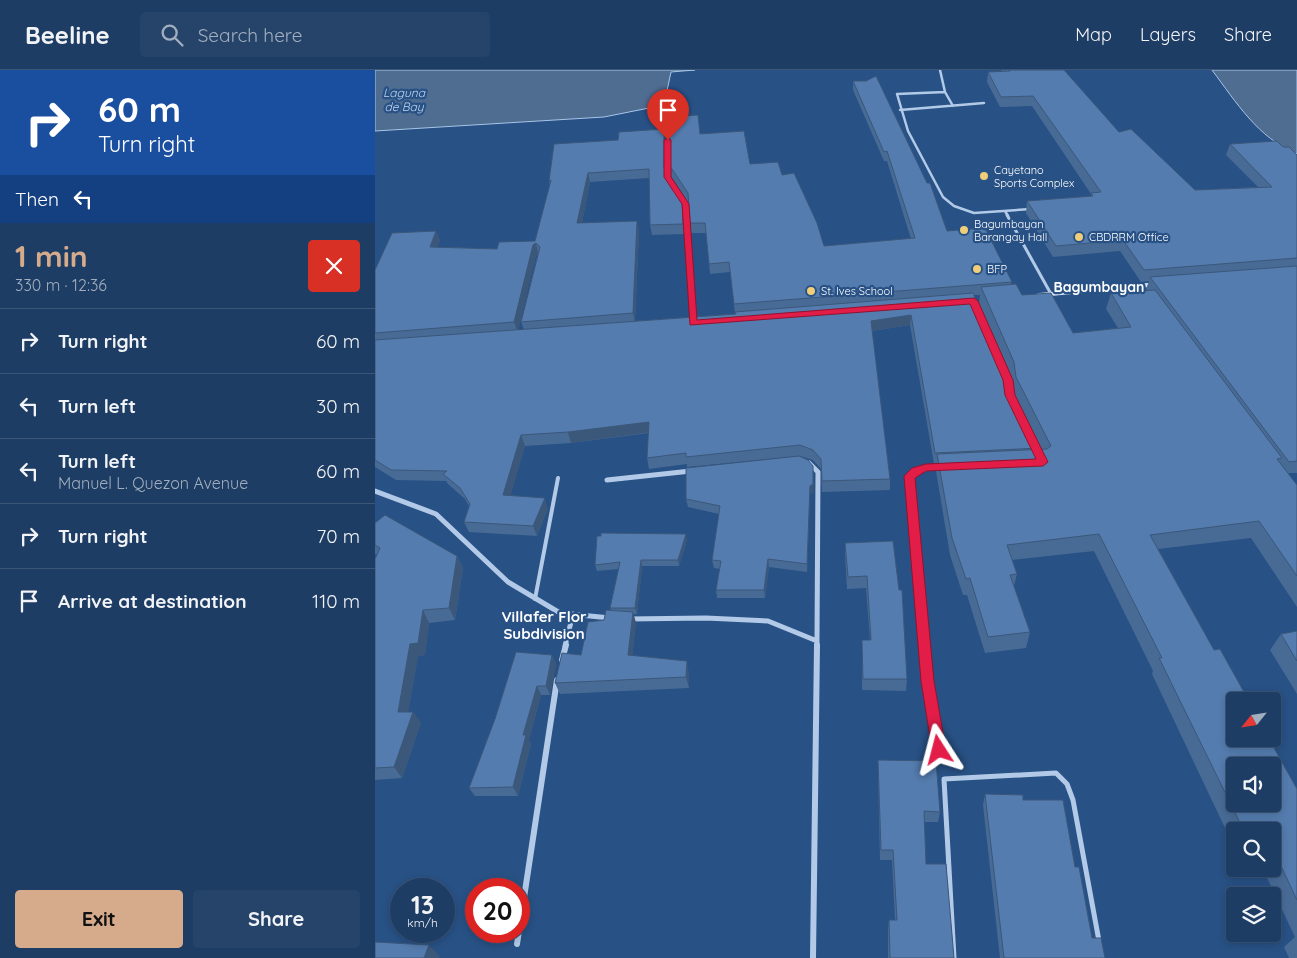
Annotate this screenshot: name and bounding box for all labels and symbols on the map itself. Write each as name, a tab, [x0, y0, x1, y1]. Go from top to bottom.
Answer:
water label: Laguna de Bay	[383, 85, 426, 114]
pin	[647, 89, 689, 140]
place label: Cayetano Sports Complex	[994, 163, 1074, 190]
marker: Cayetano Sports Complex	[978, 170, 990, 182]
place label: Bagumbayan Barangay Hall	[974, 217, 1047, 244]
marker: Bagumbayan Barangay Hall	[958, 224, 970, 236]
place label: CBDRRM Office	[1089, 230, 1169, 244]
marker: CBDRRM Office	[1073, 231, 1085, 243]
place label: BFP	[987, 262, 1007, 276]
marker: BFP	[971, 263, 983, 275]
district label: Bagumbayan	[1054, 278, 1144, 296]
place label: St. Ives School	[821, 284, 893, 298]
marker: St. Ives School	[805, 285, 817, 297]
district label: Villafer Flor Subdivision	[501, 607, 587, 643]
north arrow	[1226, 692, 1281, 748]
position arrow	[912, 723, 964, 775]
speed limit sign: 20	[465, 878, 530, 943]

